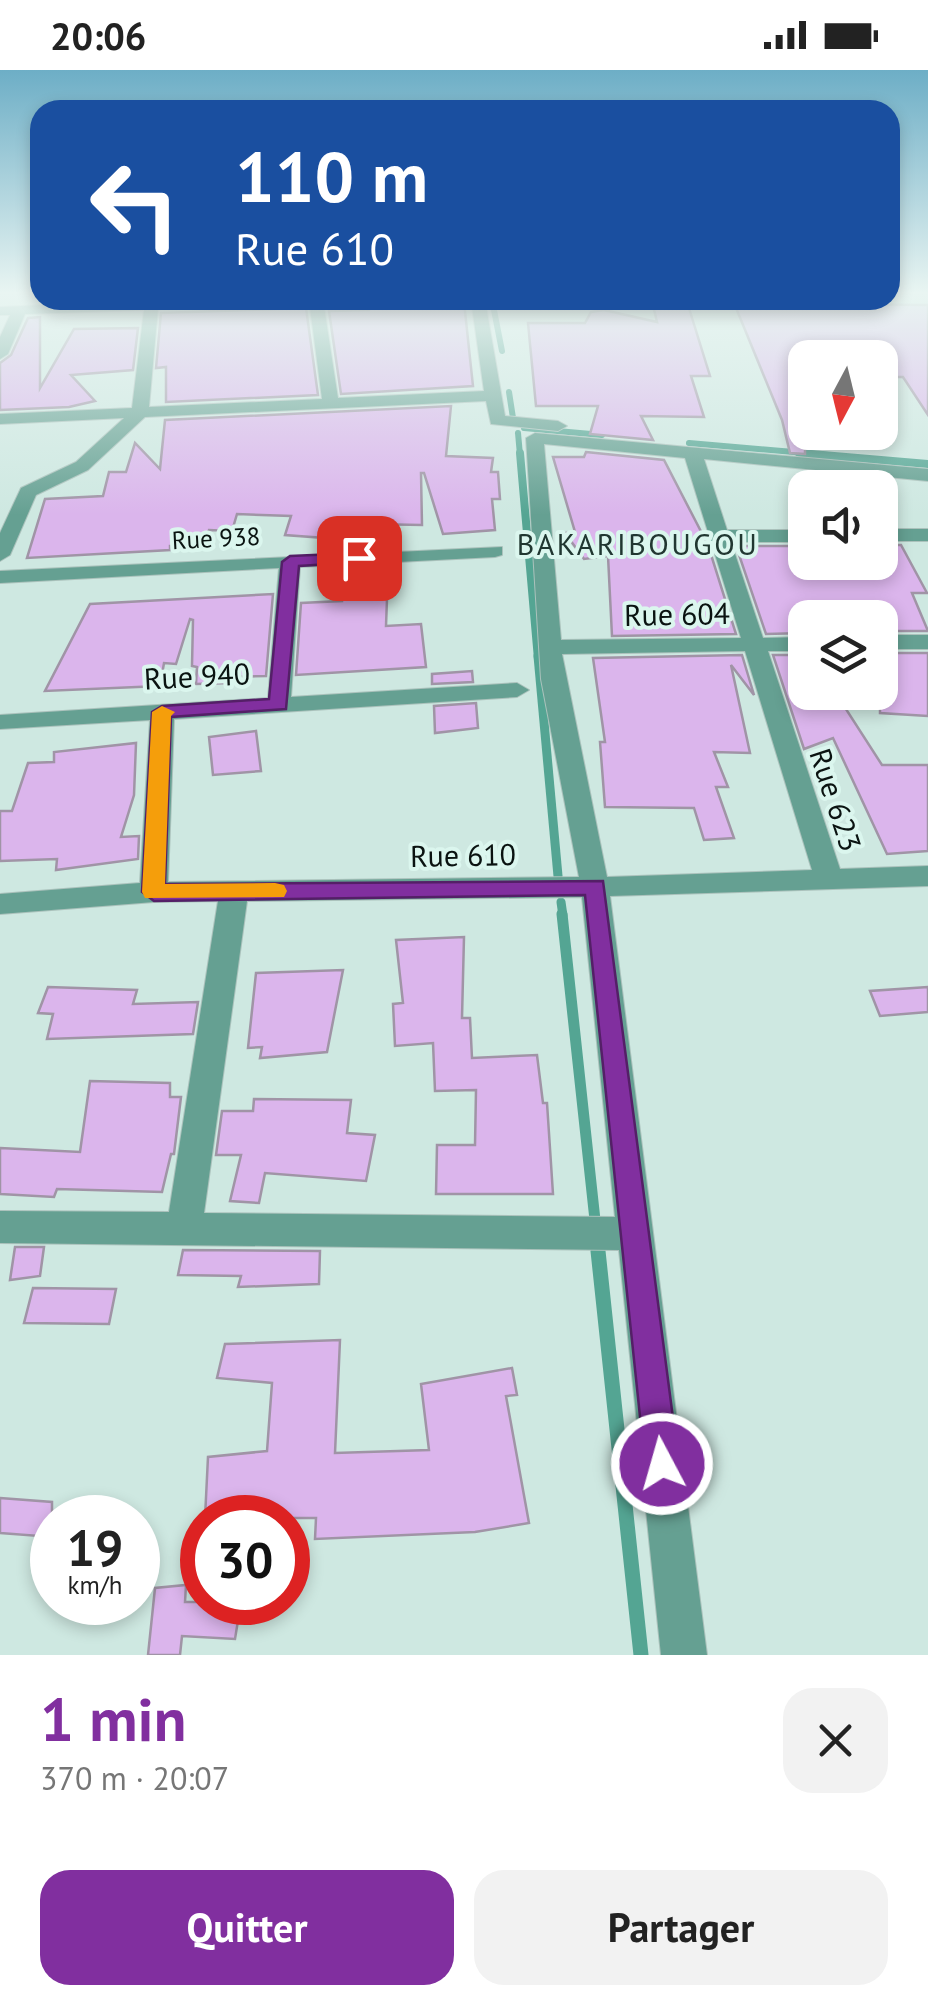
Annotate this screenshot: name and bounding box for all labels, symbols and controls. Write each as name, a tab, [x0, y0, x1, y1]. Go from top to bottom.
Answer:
text: 20:06	[50, 11, 146, 60]
text: 110 m	[235, 131, 428, 221]
icon: left	[70, 140, 200, 270]
text: Rue 610	[235, 219, 394, 277]
north arrow	[788, 340, 898, 450]
map controls	[788, 340, 898, 710]
button: sound	[788, 470, 898, 580]
pin	[317, 516, 402, 601]
street label: Rue 938	[171, 520, 261, 556]
district label: BAKARIBOUGOU	[517, 524, 759, 563]
icon: arrive	[332, 531, 387, 586]
street label: Rue 604	[624, 593, 730, 634]
button: layers	[788, 600, 898, 710]
street label: Rue 940	[143, 653, 251, 698]
street label: Rue 623	[801, 743, 871, 856]
street label: Rue 610	[410, 834, 516, 875]
position arrow	[610, 1412, 714, 1516]
speed limit sign: 30	[180, 1495, 310, 1625]
text: 19	[67, 1515, 123, 1580]
text: km/h	[68, 1569, 122, 1601]
text: 1 min	[40, 1680, 186, 1758]
button: close	[783, 1688, 888, 1793]
text: 370 m · 20:07	[40, 1757, 229, 1799]
button: Quitter	[40, 1870, 454, 1985]
button: Partager	[474, 1870, 888, 1985]

